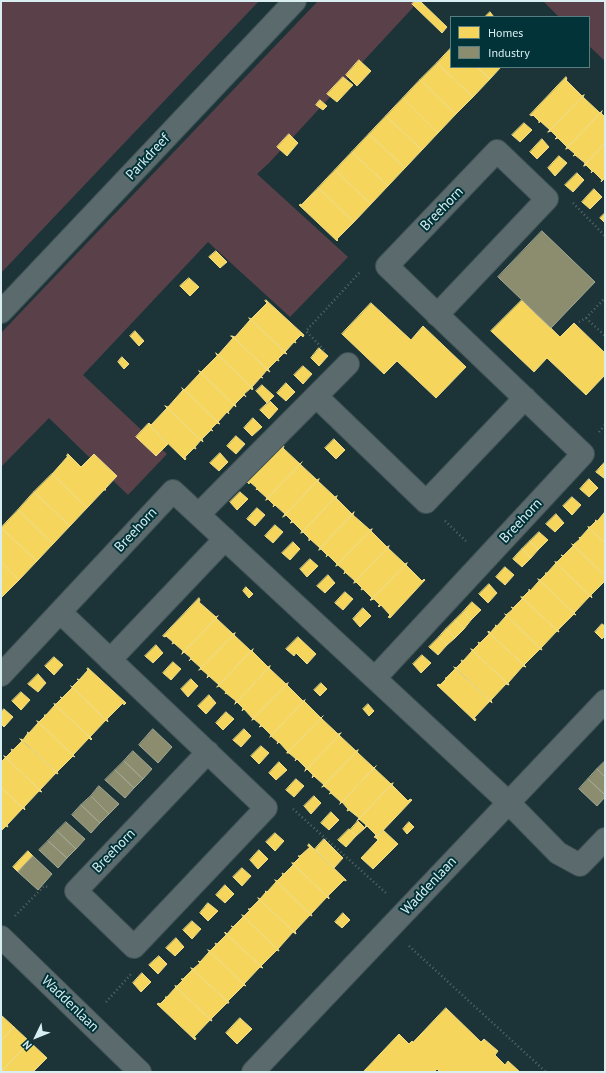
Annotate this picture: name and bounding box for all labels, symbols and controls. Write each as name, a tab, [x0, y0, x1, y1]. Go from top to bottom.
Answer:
legend	[450, 16, 590, 68]
text: Homes	[488, 25, 523, 40]
text: Industry	[488, 45, 530, 60]
street label: Parkdreef	[123, 131, 173, 183]
street label: Breehorn	[417, 184, 467, 234]
street label: Breehorn	[496, 495, 546, 547]
street label: Breehorn	[111, 504, 161, 556]
street label: Breehorn	[89, 826, 139, 876]
street label: Waddenlaan	[398, 853, 460, 919]
street label: Waddenlaan	[38, 972, 102, 1036]
north arrow	[16, 1017, 56, 1057]
text: N	[20, 1038, 35, 1053]

